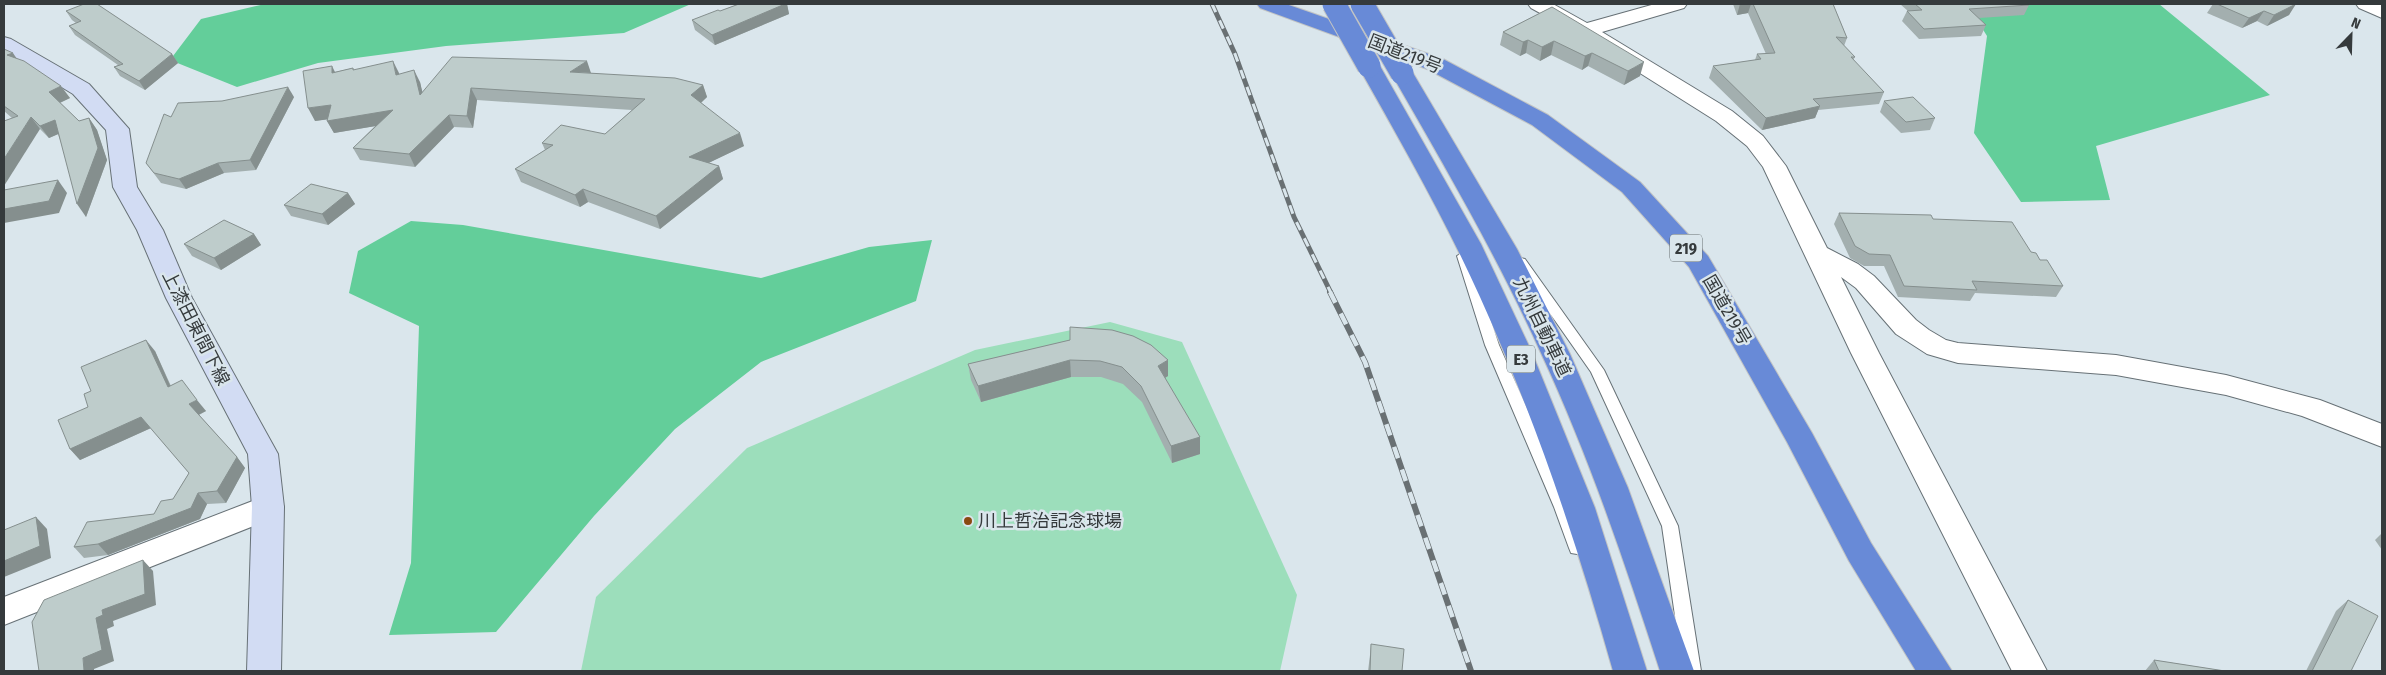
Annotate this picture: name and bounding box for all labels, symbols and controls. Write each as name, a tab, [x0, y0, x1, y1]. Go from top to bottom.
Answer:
north arrow	[2326, 10, 2376, 60]
text: N	[2349, 14, 2363, 33]
street label: 国道219号	[1365, 30, 1445, 78]
road number: 219	[1670, 234, 1702, 262]
street label: 上漆田東間下線	[158, 267, 234, 389]
street label: 国道219号	[1698, 271, 1756, 349]
street label: 九州自動車道	[1508, 274, 1576, 380]
road number: E3	[1507, 346, 1535, 372]
place label: 川上哲治記念球場	[978, 510, 1122, 532]
marker: 川上哲治記念球場	[962, 515, 974, 527]

